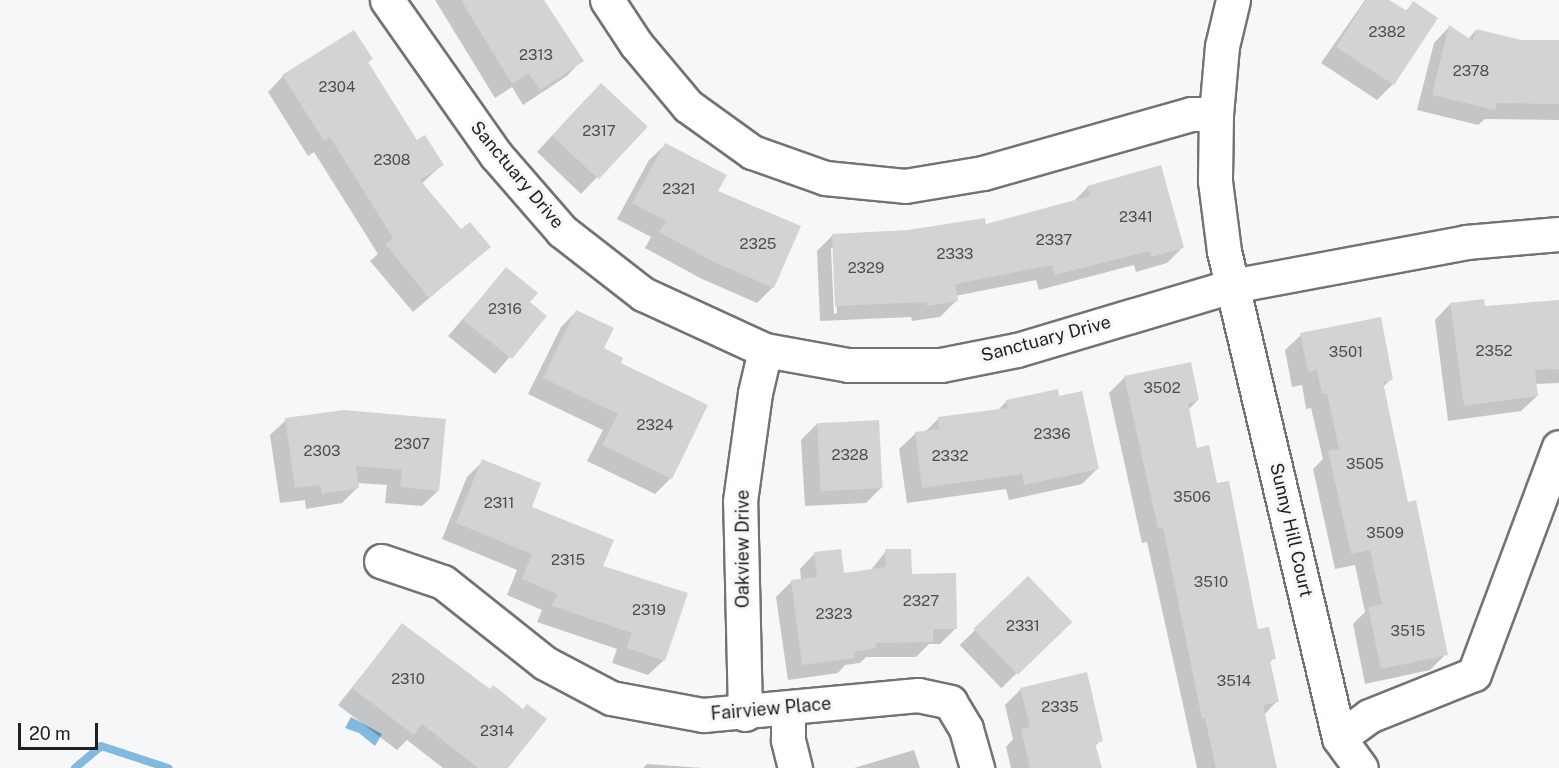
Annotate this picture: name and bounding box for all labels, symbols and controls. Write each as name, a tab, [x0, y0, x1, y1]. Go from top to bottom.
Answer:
house number: 2382	[1369, 23, 1405, 41]
house number: 2313	[519, 46, 553, 64]
house number: 2378	[1453, 62, 1489, 80]
house number: 2304	[319, 78, 355, 96]
street label: Sanctuary Drive	[466, 117, 568, 233]
house number: 2317	[582, 122, 616, 140]
house number: 2308	[373, 151, 411, 169]
house number: 2321	[662, 180, 696, 198]
house number: 2341	[1119, 208, 1153, 226]
house number: 2337	[1036, 231, 1072, 249]
house number: 2325	[740, 235, 776, 253]
house number: 2333	[936, 245, 974, 263]
house number: 2329	[848, 259, 884, 277]
house number: 2316	[488, 300, 522, 318]
street label: Sanctuary Drive	[979, 311, 1113, 367]
house number: 2352	[1476, 342, 1512, 360]
house number: 3501	[1329, 343, 1363, 361]
house number: 3502	[1143, 379, 1181, 397]
house number: 2324	[637, 416, 673, 434]
house number: 2336	[1034, 425, 1070, 443]
house number: 2307	[394, 435, 430, 453]
house number: 2303	[304, 442, 340, 460]
house number: 2328	[831, 446, 869, 464]
house number: 2332	[932, 447, 968, 465]
house number: 3505	[1346, 455, 1384, 473]
street label: Sunny Hill Court	[1265, 461, 1317, 599]
house number: 3506	[1173, 488, 1211, 506]
street label: Oakview Drive	[732, 490, 754, 608]
house number: 2311	[484, 494, 514, 512]
house number: 3509	[1366, 524, 1404, 542]
house number: 2315	[551, 551, 585, 569]
house number: 3510	[1194, 573, 1228, 591]
house number: 2327	[903, 592, 939, 610]
house number: 2319	[632, 601, 666, 619]
house number: 2323	[816, 605, 852, 623]
house number: 2331	[1006, 617, 1040, 635]
house number: 3515	[1391, 622, 1425, 640]
house number: 2310	[391, 670, 425, 688]
house number: 3514	[1217, 672, 1251, 690]
street label: Fairview Place	[710, 693, 832, 725]
house number: 2335	[1041, 698, 1079, 716]
scale bar	[21, 711, 100, 749]
house number: 2314	[480, 722, 514, 740]
text: 20 m	[29, 723, 71, 744]

